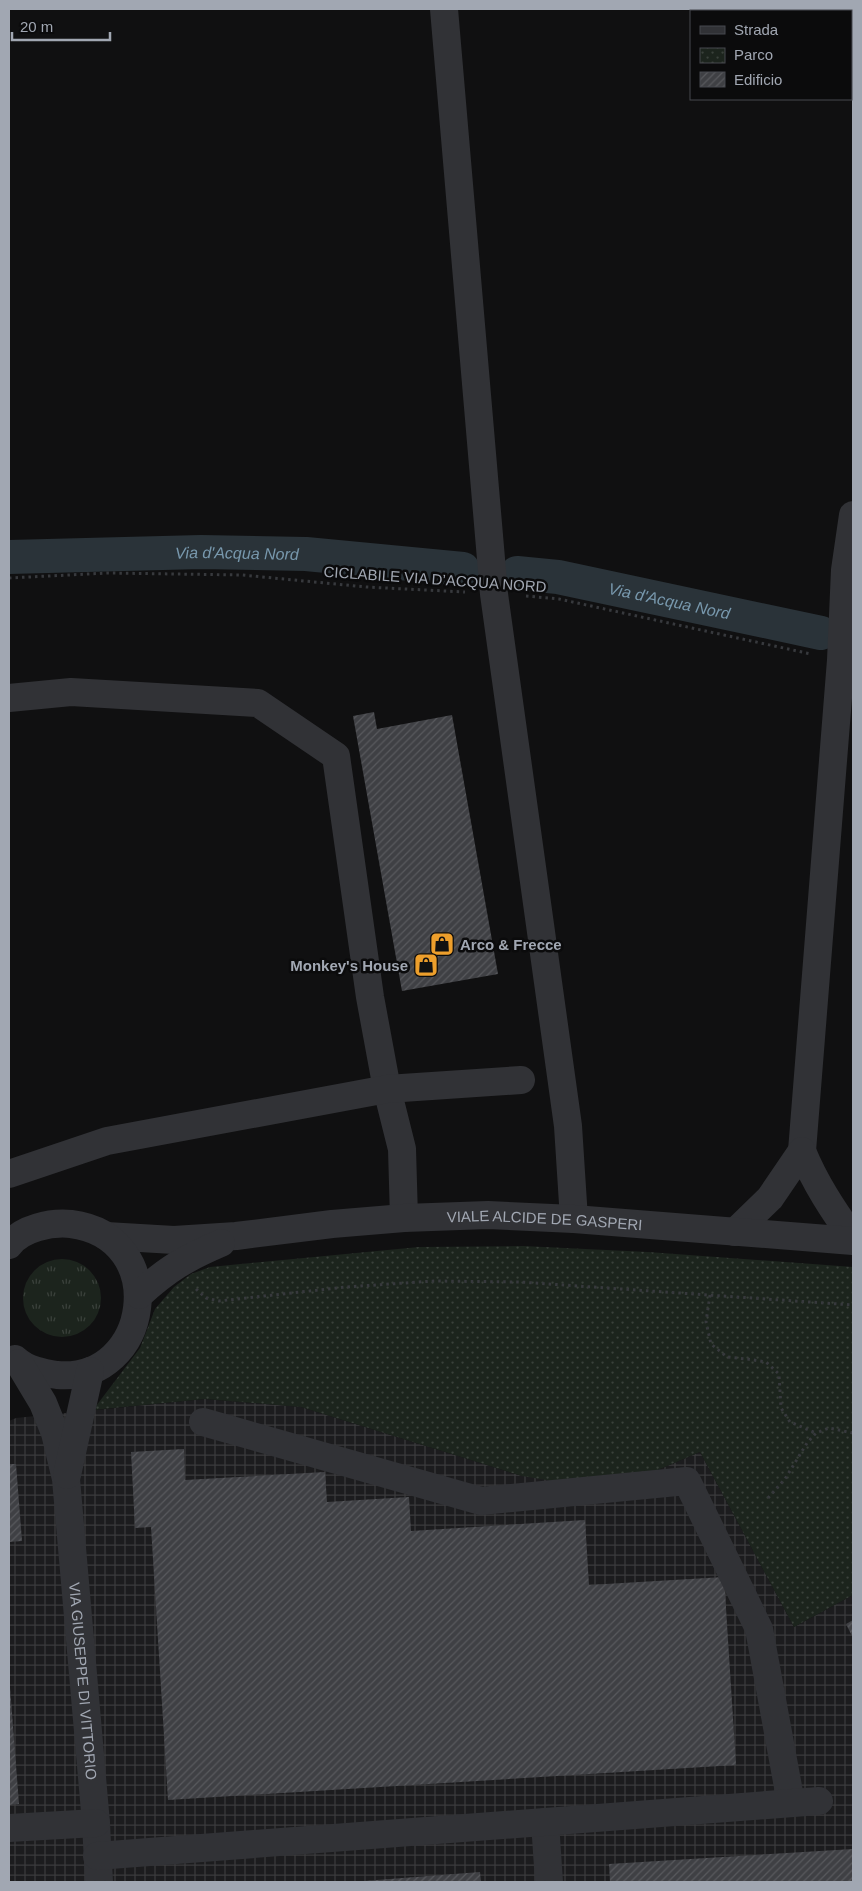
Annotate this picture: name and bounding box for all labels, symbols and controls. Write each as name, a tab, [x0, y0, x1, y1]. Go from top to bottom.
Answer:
scale bar	[12, 10, 110, 42]
legend	[690, 10, 852, 100]
text: 20 m	[20, 18, 53, 35]
text: Strada	[734, 21, 779, 38]
text: Parco	[734, 46, 773, 63]
text: Edificio	[734, 71, 782, 88]
water label: Via d'Acqua Nord	[175, 543, 300, 562]
street label: CICLABILE VIA D’ACQUA NORD	[323, 563, 547, 595]
water label: Via d'Acqua Nord	[607, 579, 733, 622]
shop icon: Arco & Frecce	[429, 931, 455, 957]
place label: Arco & Frecce	[460, 936, 562, 953]
shop icon: Monkey's House	[413, 952, 439, 978]
place label: Monkey's House	[290, 957, 408, 974]
street label: VIALE ALCIDE DE GASPERI	[446, 1206, 643, 1233]
street label: VIA GIUSEPPE DI VITTORIO	[67, 1581, 101, 1780]

